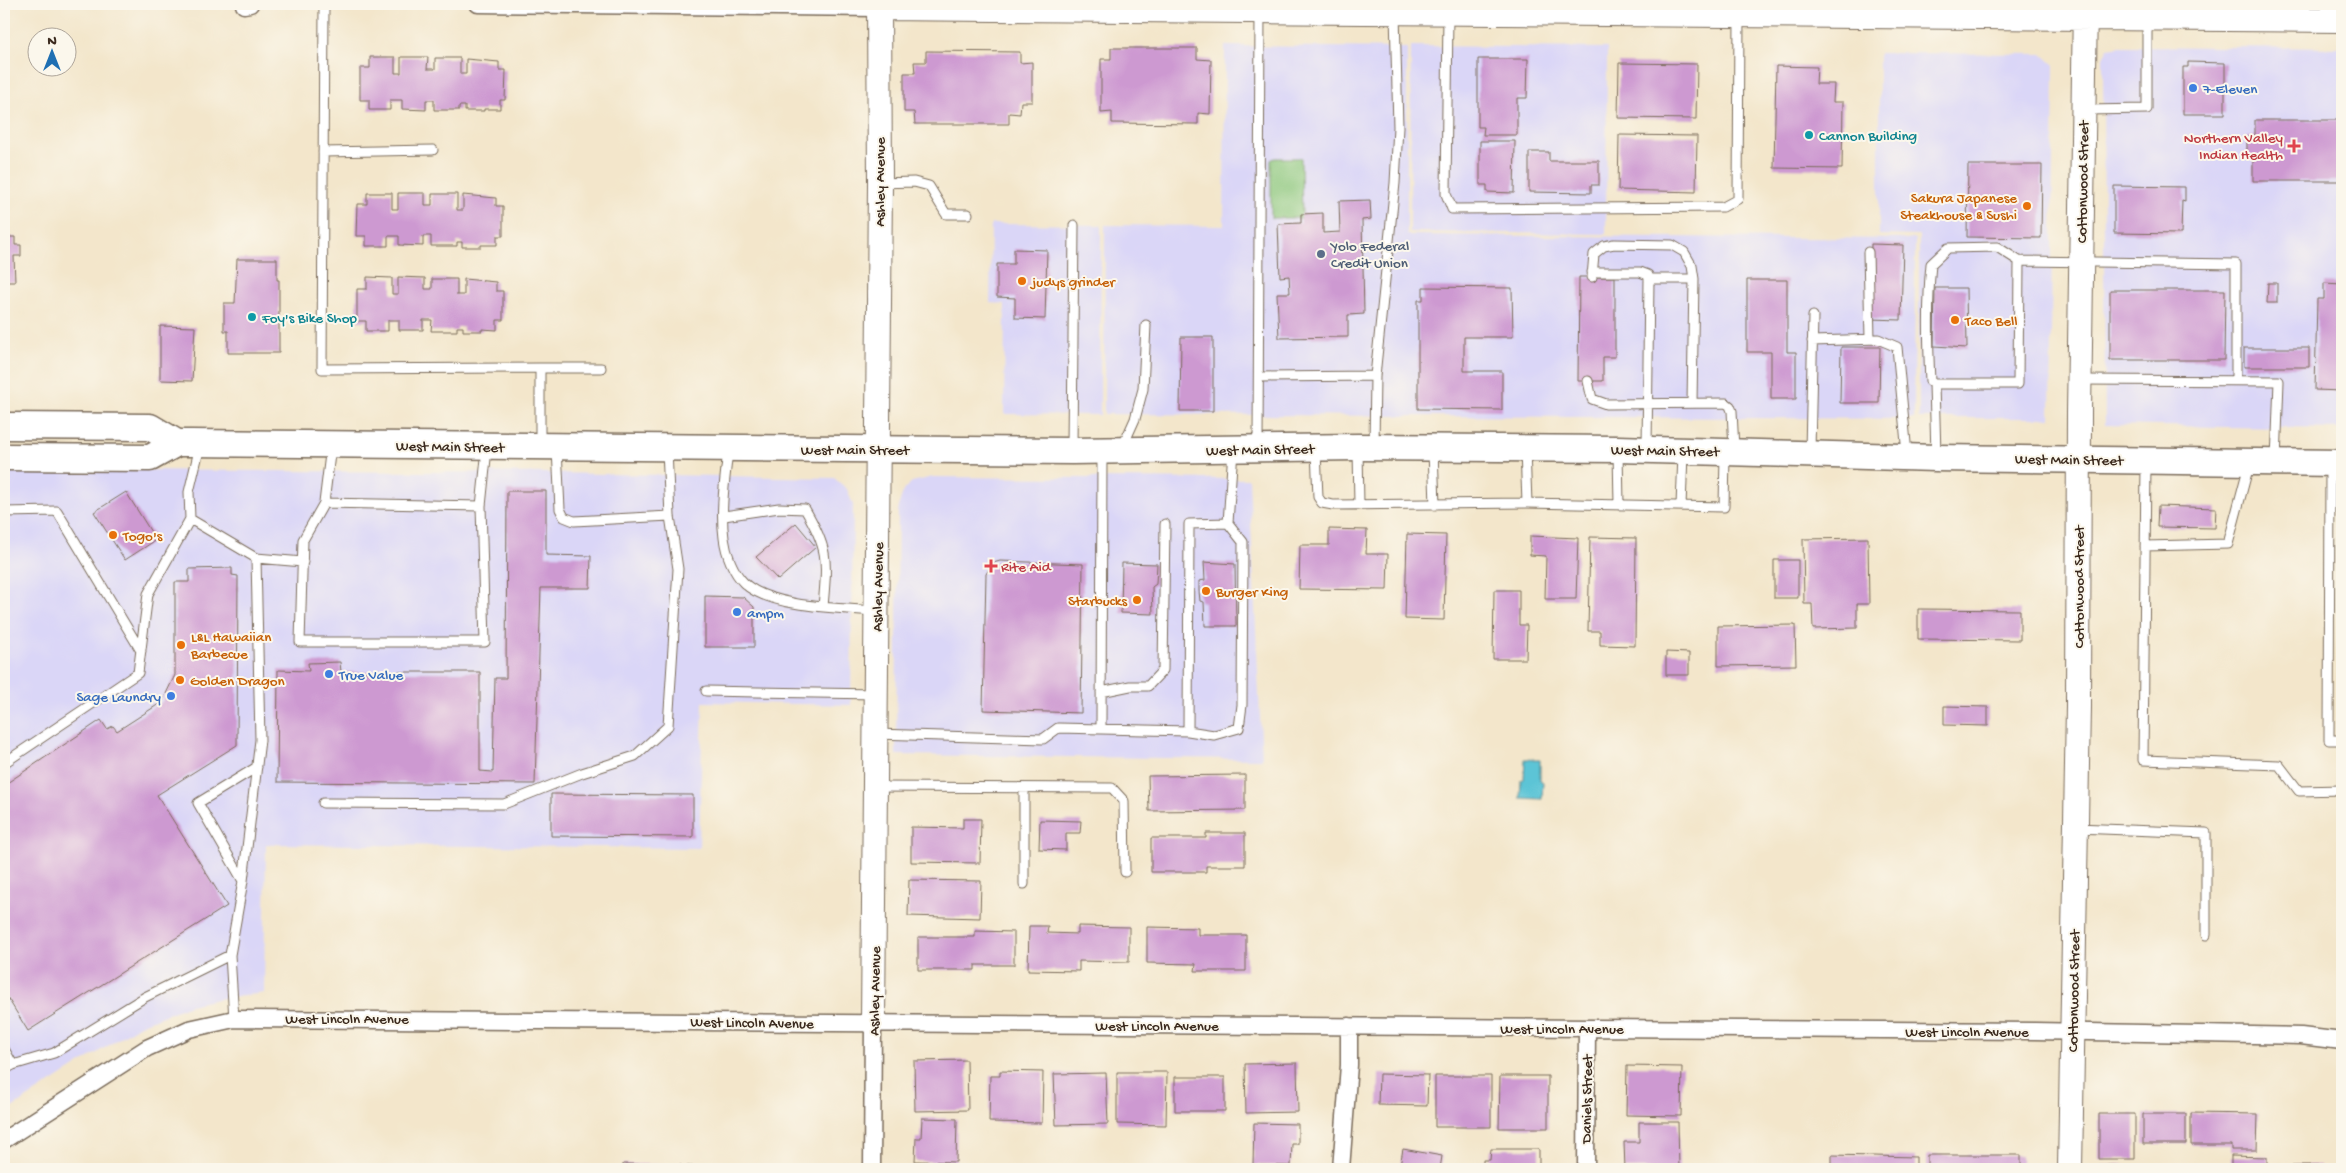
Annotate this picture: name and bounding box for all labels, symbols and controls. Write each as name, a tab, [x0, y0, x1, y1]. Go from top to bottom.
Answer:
north arrow	[28, 28, 78, 78]
text: N	[47, 33, 57, 50]
place label: 7-Eleven	[2202, 81, 2257, 99]
marker: 7-Eleven	[2187, 82, 2199, 94]
street label: Cottonwood Street	[2074, 119, 2094, 243]
place label: Cannon Building	[1819, 128, 1917, 146]
marker: Cannon Building	[1803, 129, 1815, 141]
place label: Northern Valley Indian Health	[2184, 130, 2284, 165]
street label: Ashley Avenue	[872, 137, 890, 227]
marker: Northern Valley Indian Health	[2287, 139, 2301, 153]
place label: Sakura Japanese Steakhouse & Sushi	[1900, 190, 2017, 225]
marker: Sakura Japanese Steakhouse & Sushi	[2021, 200, 2033, 212]
place label: Yolo Federal Credit Union	[1329, 238, 1409, 273]
marker: Yolo Federal Credit Union	[1315, 248, 1327, 260]
place label: judys grinder	[1029, 274, 1116, 292]
marker: judys grinder	[1016, 275, 1028, 287]
place label: Foy's Bike Shop	[261, 310, 357, 328]
marker: Foy's Bike Shop	[246, 311, 258, 323]
place label: Taco Bell	[1964, 313, 2018, 331]
marker: Taco Bell	[1949, 314, 1961, 326]
street label: West Main Street	[396, 438, 506, 458]
street label: West Main Street	[1206, 441, 1316, 461]
street label: West Main Street	[801, 442, 911, 460]
street label: West Main Street	[1611, 442, 1721, 462]
street label: West Main Street	[2015, 451, 2125, 471]
street label: Cottonwood Street	[2071, 524, 2089, 648]
place label: Togo's	[122, 528, 163, 546]
marker: Togo's	[107, 529, 119, 541]
street label: Ashley Avenue	[869, 542, 889, 632]
place label: Rite Aid	[1001, 559, 1052, 577]
marker: Rite Aid	[985, 560, 997, 572]
place label: Burger King	[1215, 584, 1288, 602]
marker: Burger King	[1200, 585, 1212, 597]
place label: Starbucks	[1068, 593, 1127, 611]
marker: Starbucks	[1131, 594, 1143, 606]
place label: ampm	[747, 605, 784, 623]
marker: ampm	[731, 606, 743, 618]
place label: L&L Hawaiian Barbecue	[190, 629, 271, 664]
marker: L&L Hawaiian Barbecue	[175, 639, 187, 651]
place label: True Value	[338, 667, 403, 685]
marker: True Value	[323, 668, 335, 680]
place label: Golden Dragon	[190, 673, 285, 691]
marker: Golden Dragon	[174, 674, 186, 686]
place label: Sage Laundry	[76, 689, 162, 707]
marker: Sage Laundry	[165, 690, 177, 702]
street label: Cottonwood Street	[2065, 928, 2085, 1052]
street label: Ashley Avenue	[866, 946, 886, 1036]
street label: West Lincoln Avenue	[285, 1011, 409, 1029]
street label: West Lincoln Avenue	[690, 1014, 814, 1034]
street label: West Lincoln Avenue	[1095, 1018, 1219, 1036]
street label: West Lincoln Avenue	[1500, 1021, 1624, 1039]
street label: West Lincoln Avenue	[1905, 1024, 2029, 1042]
street label: Daniels Street	[1578, 1053, 1598, 1144]

